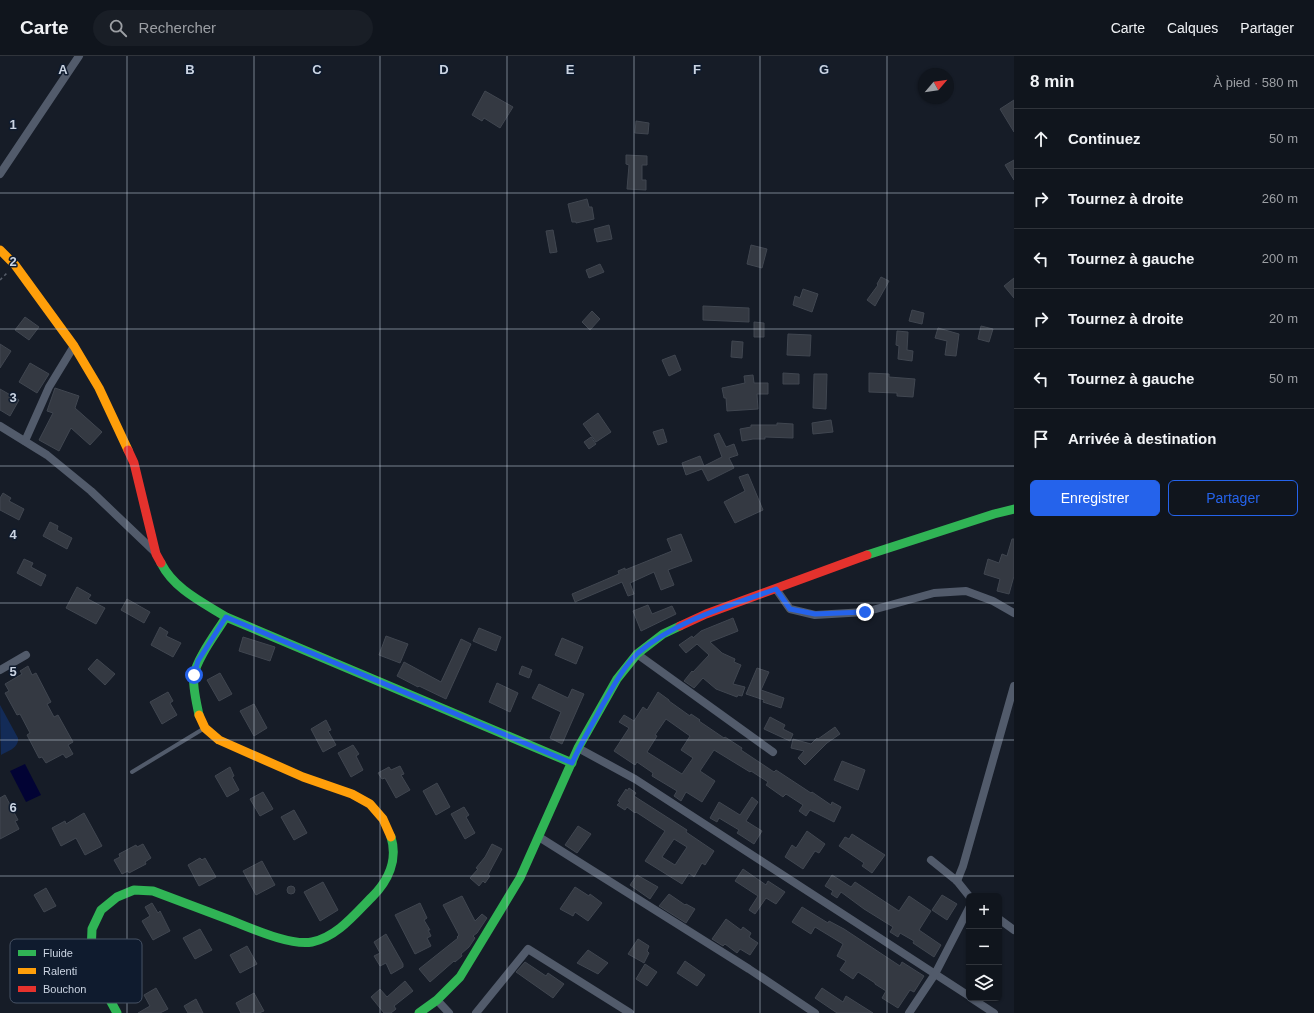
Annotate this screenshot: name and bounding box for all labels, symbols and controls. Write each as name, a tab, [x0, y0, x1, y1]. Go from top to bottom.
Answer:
search box	[93, 10, 373, 46]
text: Carte	[20, 17, 69, 38]
icon: search	[107, 17, 129, 39]
text: Rechercher	[139, 19, 216, 36]
text: Carte	[1111, 20, 1145, 36]
text: Calques	[1167, 20, 1218, 36]
text: Partager	[1240, 20, 1294, 36]
text: A	[58, 62, 68, 77]
text: B	[185, 62, 195, 77]
text: C	[312, 62, 322, 77]
text: D	[439, 62, 449, 77]
text: E	[566, 62, 575, 77]
text: F	[693, 62, 701, 77]
text: G	[819, 62, 829, 77]
north arrow	[918, 68, 954, 104]
text: 8 min	[1030, 72, 1074, 91]
text: À pied · 580 m	[1213, 75, 1298, 90]
text: 1	[9, 117, 17, 132]
icon: ahead	[1030, 128, 1052, 150]
text: Continuez	[1068, 130, 1141, 147]
text: 50 m	[1269, 131, 1298, 146]
icon: right	[1030, 188, 1052, 210]
text: Tournez à droite	[1068, 190, 1184, 207]
text: 260 m	[1262, 191, 1298, 206]
icon: left	[1030, 248, 1052, 270]
text: Tournez à gauche	[1068, 250, 1194, 267]
text: 200 m	[1262, 251, 1298, 266]
text: 2	[9, 254, 17, 269]
icon: right	[1030, 308, 1052, 330]
text: Tournez à droite	[1068, 310, 1184, 327]
text: 20 m	[1269, 311, 1298, 326]
icon: left	[1030, 368, 1052, 390]
text: Tournez à gauche	[1068, 370, 1194, 387]
text: 50 m	[1269, 371, 1298, 386]
text: 3	[9, 390, 17, 405]
icon: arrive	[1030, 428, 1052, 450]
text: Arrivée à destination	[1068, 430, 1216, 447]
button: Enregistrer	[1030, 480, 1160, 516]
button: Partager	[1168, 480, 1298, 516]
text: 4	[9, 527, 17, 542]
route end	[856, 603, 874, 621]
text: 5	[9, 664, 17, 679]
route start	[185, 666, 203, 684]
text: 6	[9, 800, 17, 815]
map controls	[966, 893, 1002, 1001]
button: +	[966, 893, 1002, 929]
button: −	[966, 929, 1002, 965]
legend	[10, 939, 142, 1003]
text: Fluide	[43, 947, 73, 959]
text: Ralenti	[43, 965, 77, 977]
button: layers	[966, 965, 1002, 1001]
text: Bouchon	[43, 983, 86, 995]

